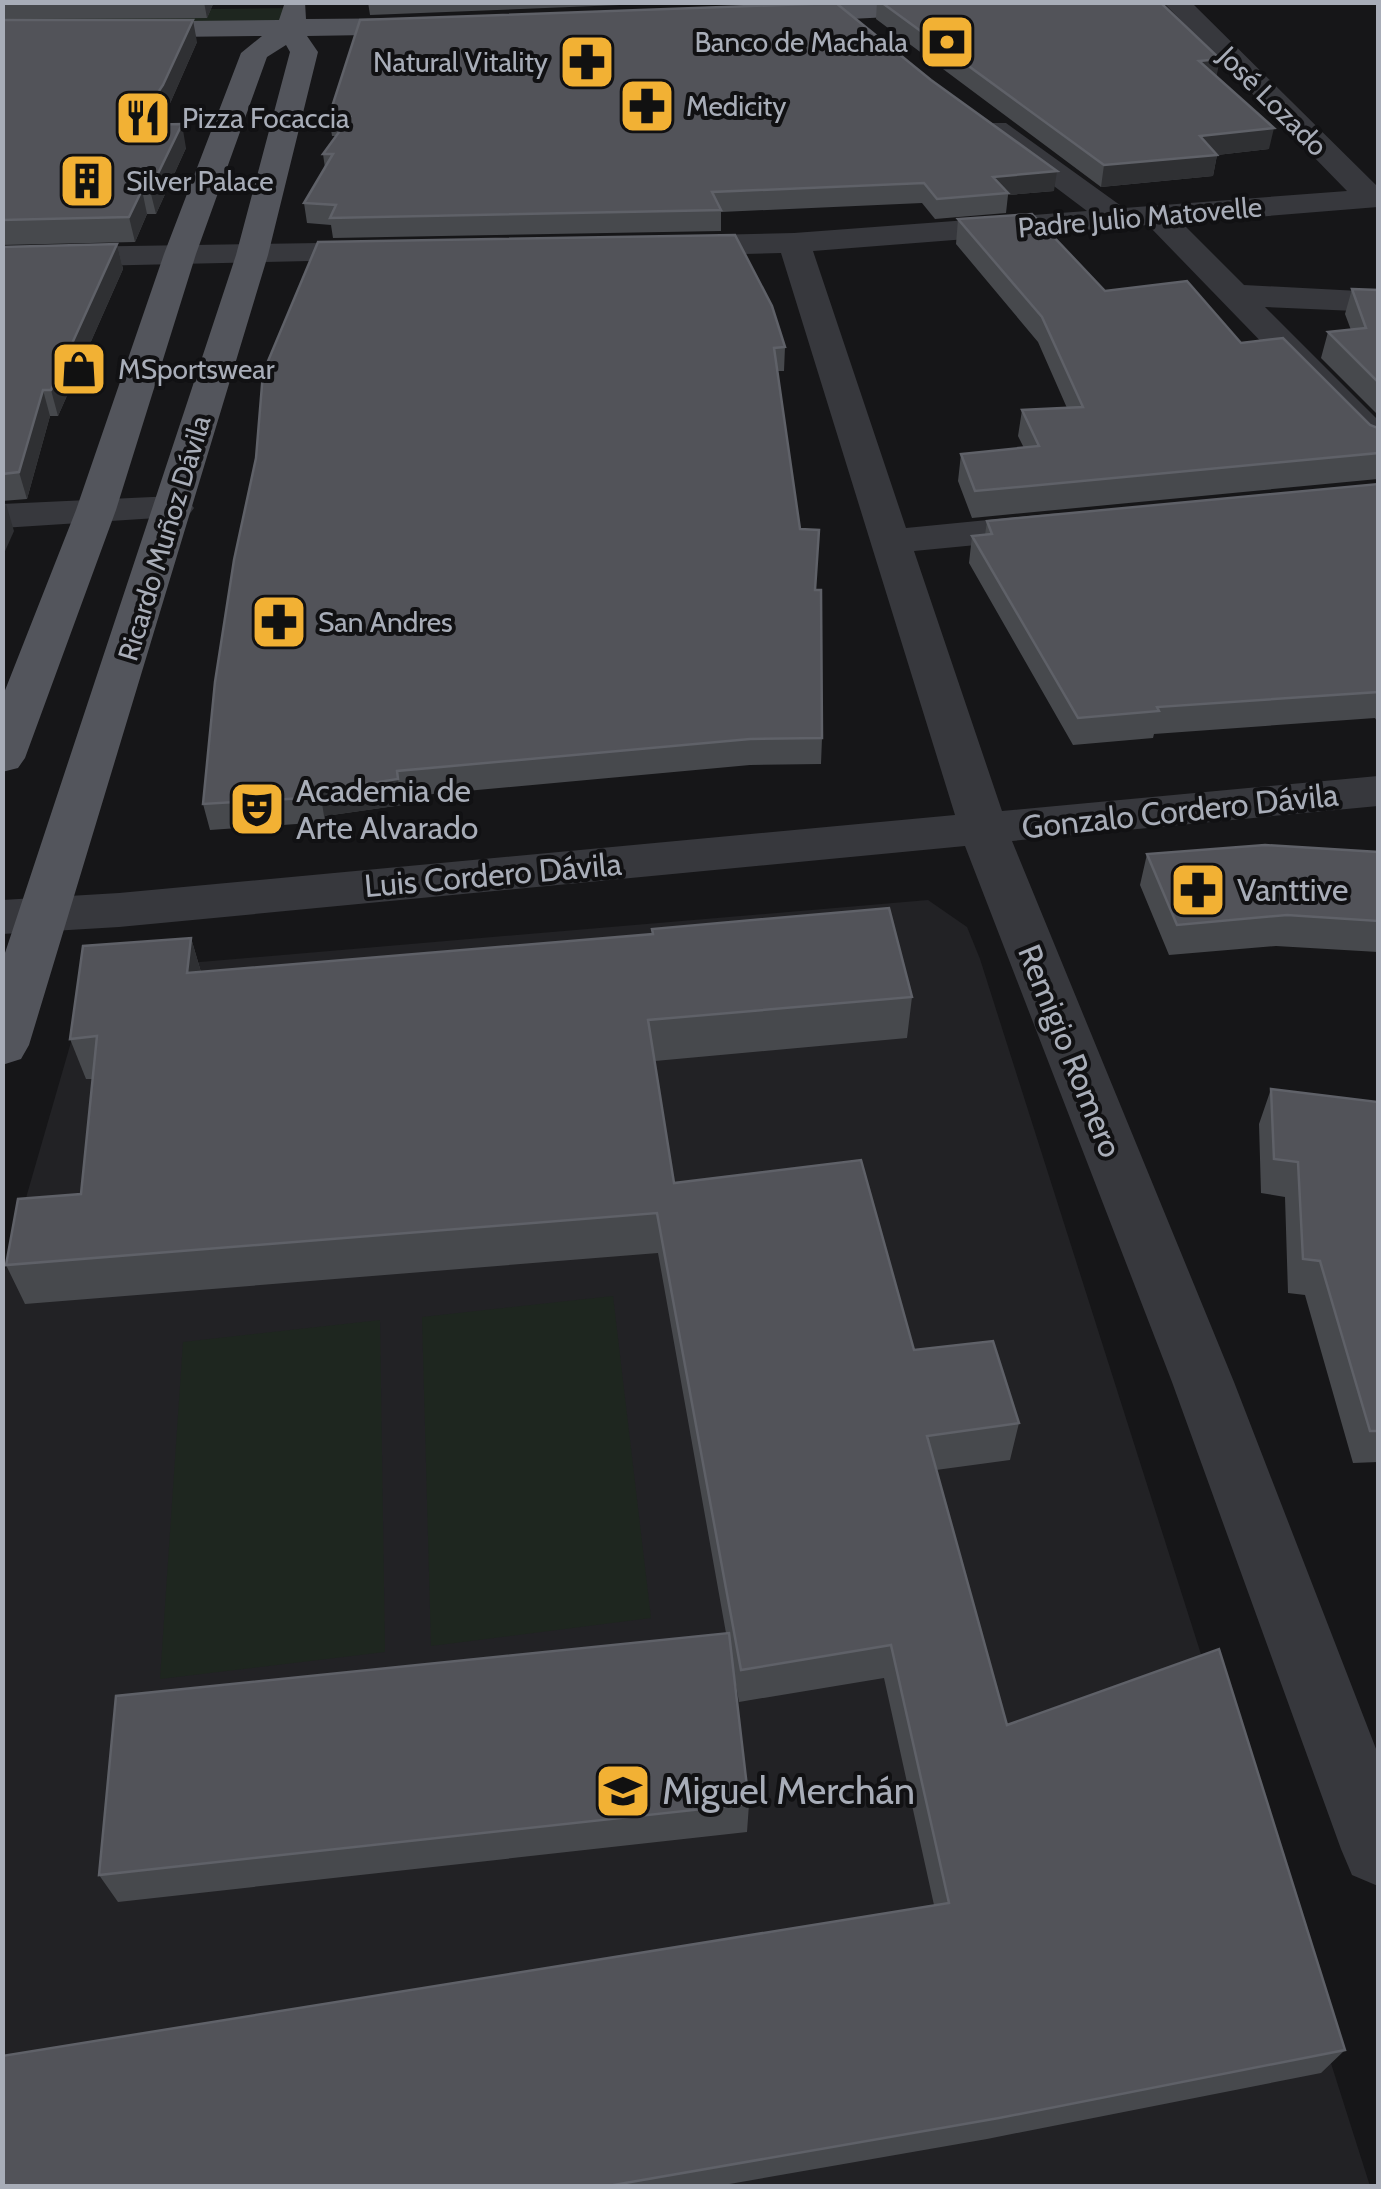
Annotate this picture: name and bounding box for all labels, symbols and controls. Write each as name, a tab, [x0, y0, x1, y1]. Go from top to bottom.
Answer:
bank icon: Banco de Machala	[917, 12, 977, 72]
place label: Banco de Machala	[694, 25, 909, 59]
pharmacy icon: Natural Vitality	[557, 32, 617, 92]
street label: José Lozado	[1210, 38, 1335, 163]
place label: Natural Vitality	[373, 45, 548, 79]
pharmacy icon: Medicity	[617, 76, 677, 136]
restaurant icon: Pizza Focaccia	[113, 88, 173, 148]
place label: Medicity	[686, 89, 786, 123]
place label: Pizza Focaccia	[182, 101, 350, 135]
building icon: Silver Palace	[57, 151, 117, 211]
place label: Silver Palace	[126, 164, 274, 198]
street label: Padre Julio Matovelle	[1017, 189, 1263, 245]
shop icon: MSportswear	[49, 339, 109, 399]
place label: MSportswear	[118, 352, 275, 386]
street label: Ricardo Muñoz Dávila	[111, 411, 218, 665]
pharmacy icon: San Andres	[249, 592, 309, 652]
place label: San Andres	[318, 605, 453, 639]
place label: Academia de Arte Alvarado	[296, 771, 478, 847]
street label: Gonzalo Cordero Dávila	[1020, 774, 1341, 847]
theatre icon: Academia de Arte Alvarado	[227, 779, 287, 839]
street label: Luis Cordero Dávila	[363, 844, 624, 905]
pharmacy icon: Vanttive	[1168, 860, 1228, 920]
place label: Vanttive	[1237, 870, 1348, 909]
street label: Remigio Romero	[1010, 939, 1131, 1163]
school or university icon: Miguel Merchán	[593, 1761, 653, 1821]
place label: Miguel Merchán	[662, 1767, 915, 1814]

